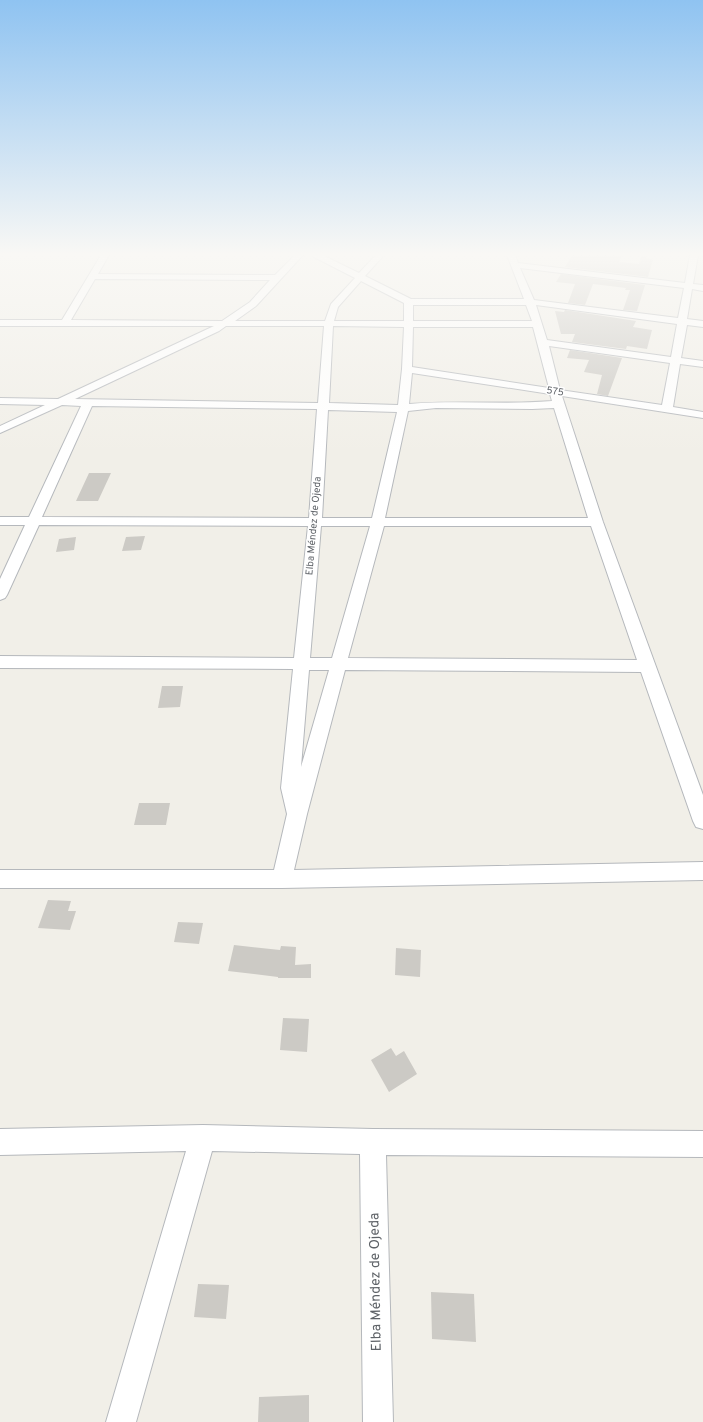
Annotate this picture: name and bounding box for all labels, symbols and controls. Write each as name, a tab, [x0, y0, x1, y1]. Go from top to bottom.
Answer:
street label: 575	[545, 384, 565, 400]
street label: Elba Méndez de Ojeda	[303, 476, 325, 576]
street label: Elba Méndez de Ojeda	[366, 1212, 386, 1352]

